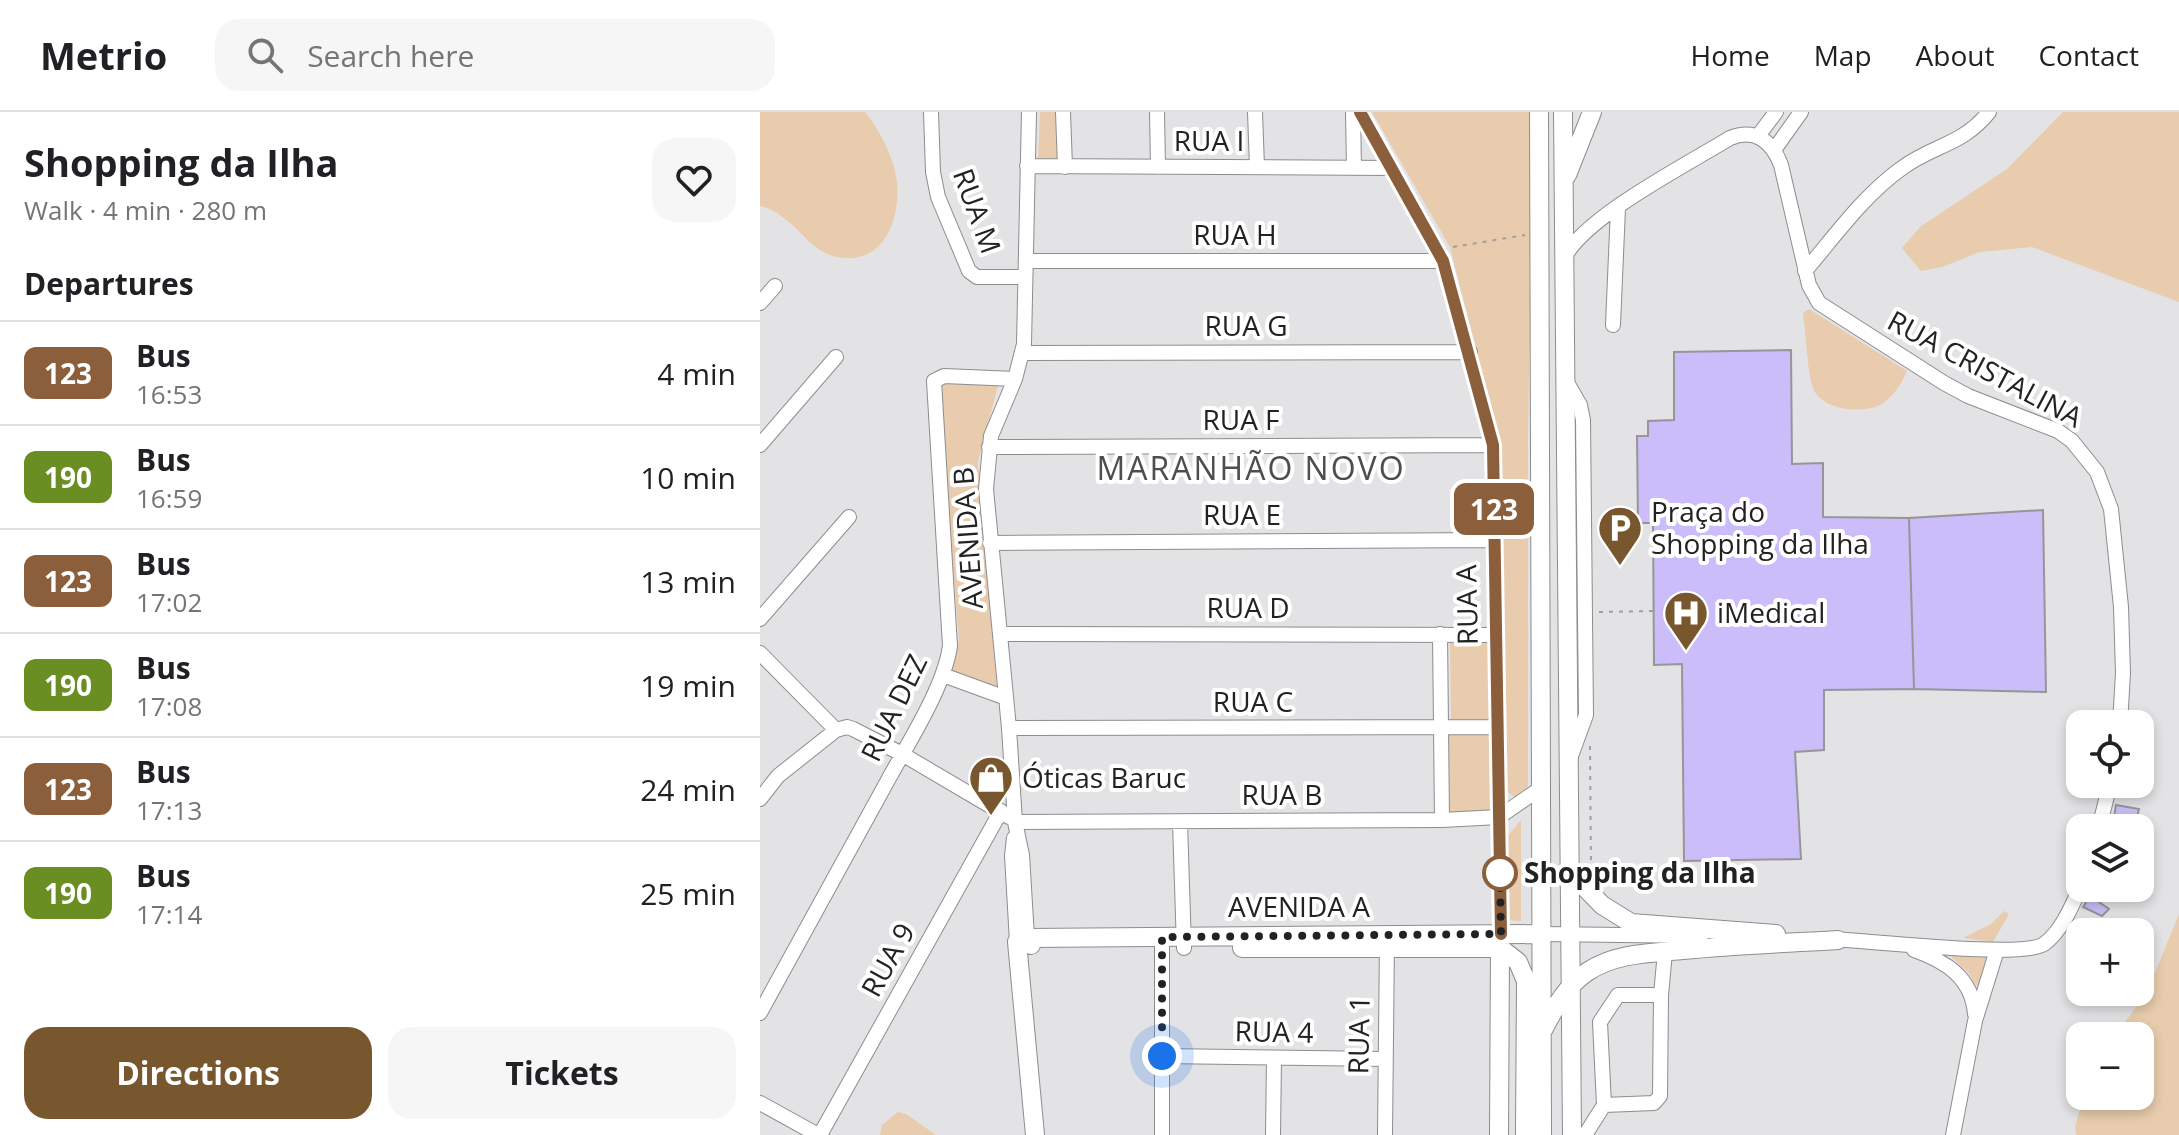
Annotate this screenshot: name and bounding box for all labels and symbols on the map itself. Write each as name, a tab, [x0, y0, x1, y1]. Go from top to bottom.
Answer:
street label: RUA I	[1174, 121, 1244, 159]
street label: RUA M	[945, 163, 1011, 258]
street label: RUA H	[1193, 215, 1277, 253]
street label: RUA CRISTALINA	[1882, 301, 2090, 436]
street label: RUA G	[1204, 306, 1288, 344]
street label: RUA F	[1202, 400, 1280, 438]
district label: MARANHÃO NOVO	[1096, 446, 1406, 489]
street label: AVENIDA B	[943, 466, 991, 610]
line badge: 123	[1448, 483, 1540, 535]
place label: Praça do Shopping da Ilha	[1651, 492, 1869, 562]
street label: RUA E	[1203, 495, 1281, 533]
parking icon: Praça do Shopping da Ilha	[1596, 504, 1644, 567]
street label: RUA A	[1446, 564, 1486, 646]
street label: RUA D	[1207, 588, 1290, 626]
hospital icon: iMedical	[1662, 589, 1710, 652]
place label: iMedical	[1717, 593, 1825, 631]
street label: RUA DEZ	[851, 648, 935, 767]
street label: RUA C	[1213, 682, 1293, 720]
shop icon: Óticas Baruc	[967, 754, 1015, 817]
place label: Óticas Baruc	[1022, 758, 1186, 796]
street label: RUA B	[1242, 775, 1322, 813]
place label: Shopping da Ilha	[1524, 853, 1756, 891]
marker: Shopping da Ilha	[1483, 856, 1517, 890]
street label: AVENIDA A	[1228, 887, 1370, 925]
street label: RUA 9	[851, 916, 923, 1003]
street label: RUA 1	[1338, 995, 1378, 1075]
street label: RUA 4	[1234, 1011, 1314, 1051]
your location	[1142, 1036, 1182, 1076]

